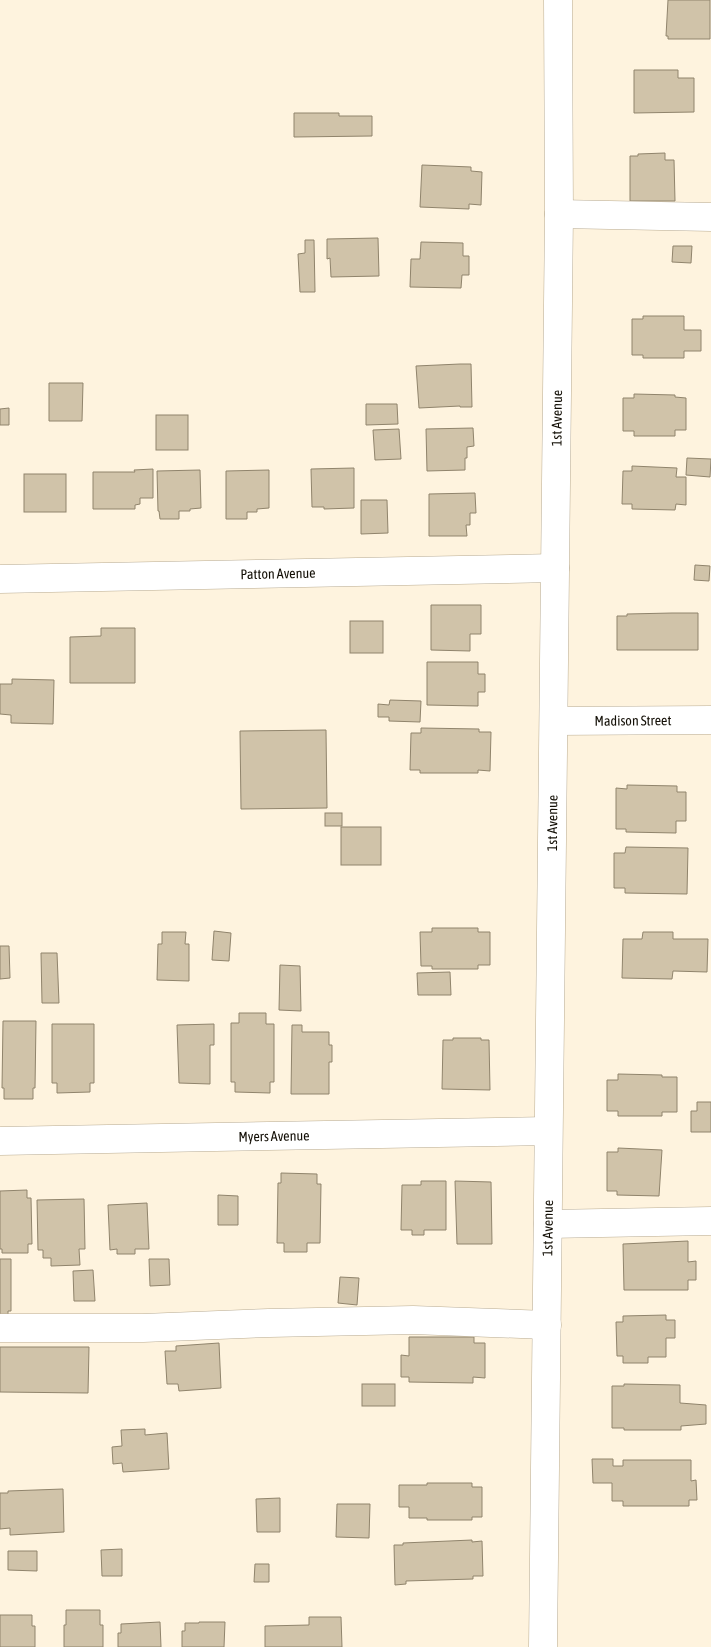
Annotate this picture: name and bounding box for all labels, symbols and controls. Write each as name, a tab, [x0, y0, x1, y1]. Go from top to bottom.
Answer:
street label: 1st Avenue	[548, 390, 565, 446]
street label: Patton Avenue	[240, 565, 316, 582]
street label: Madison Street	[595, 712, 671, 729]
street label: 1st Avenue	[544, 795, 561, 851]
street label: Myers Avenue	[238, 1127, 310, 1145]
street label: 1st Avenue	[539, 1200, 556, 1256]

